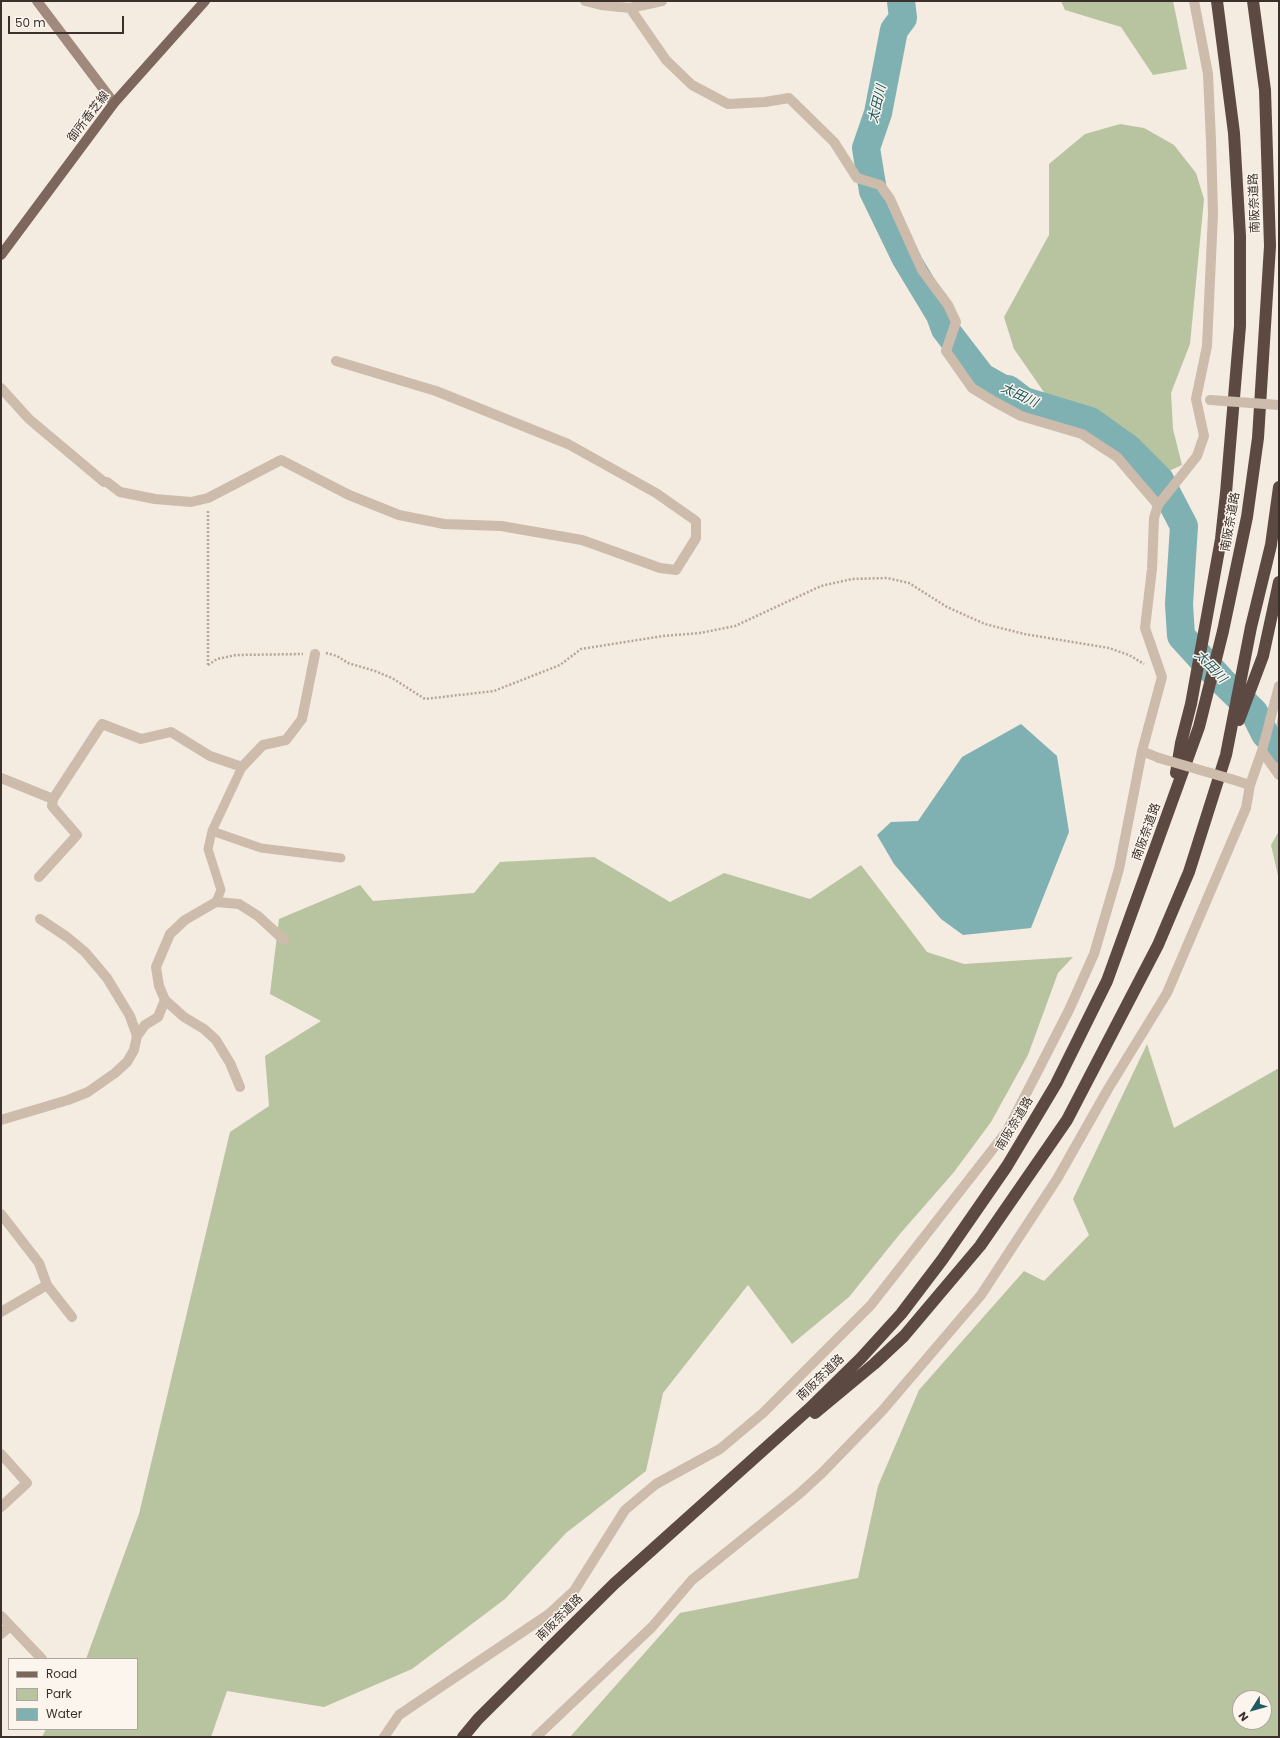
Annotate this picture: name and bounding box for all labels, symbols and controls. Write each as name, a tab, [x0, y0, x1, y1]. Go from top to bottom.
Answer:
scale bar	[10, 8, 126, 34]
text: 50 m	[15, 14, 46, 31]
water label: 太田川	[866, 83, 890, 125]
street label: 御所香芝線	[65, 89, 113, 145]
street label: 南阪奈道路	[1247, 173, 1263, 233]
water label: 太田川	[998, 381, 1040, 411]
street label: 南阪奈道路	[1219, 491, 1243, 553]
water label: 太田川	[1191, 648, 1229, 686]
street label: 南阪奈道路	[1130, 801, 1164, 863]
street label: 南阪奈道路	[993, 1095, 1037, 1153]
street label: 南阪奈道路	[794, 1352, 848, 1404]
street label: 南阪奈道路	[534, 1592, 586, 1644]
legend	[8, 1658, 138, 1730]
text: Road	[46, 1665, 77, 1682]
text: Park	[46, 1685, 72, 1702]
north arrow	[1232, 1690, 1272, 1730]
text: Water	[46, 1705, 82, 1722]
text: N	[1234, 1708, 1252, 1725]

